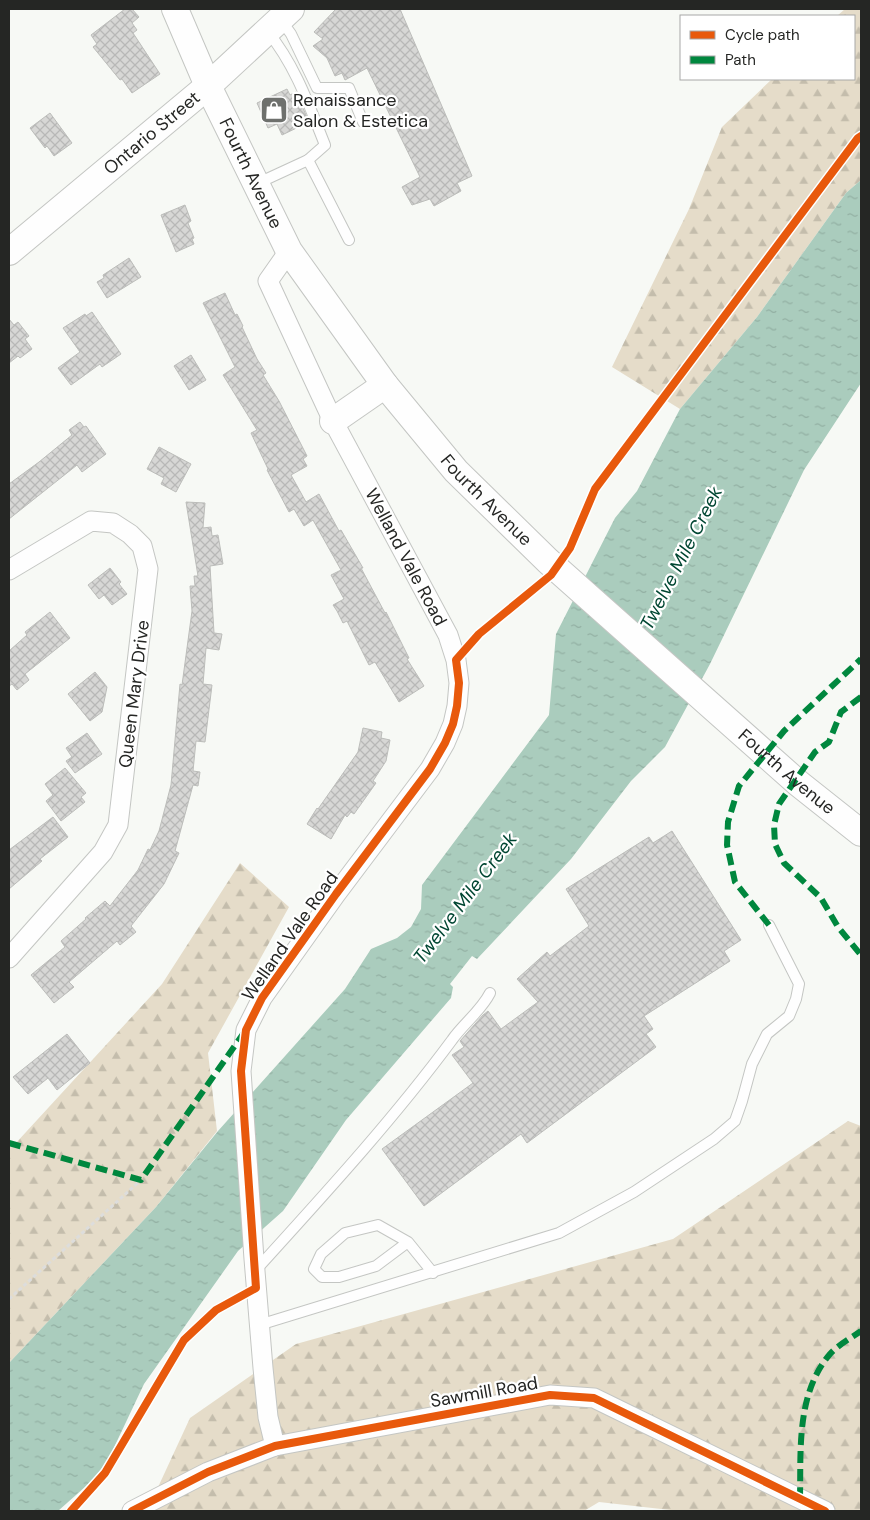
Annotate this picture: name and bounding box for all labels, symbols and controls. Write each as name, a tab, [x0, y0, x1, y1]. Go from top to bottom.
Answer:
legend	[680, 15, 855, 80]
text: Cycle path	[725, 25, 800, 45]
text: Path	[725, 50, 756, 70]
street label: Ontario Street	[99, 86, 205, 180]
place label: Renaissance Salon & Estetica	[293, 88, 428, 133]
shop icon: Renaissance Salon & Estetica	[259, 95, 289, 125]
street label: Fourth Avenue	[214, 114, 288, 233]
street label: Fourth Avenue	[435, 449, 537, 551]
water label: Twelve Mile Creek	[634, 482, 728, 634]
street label: Welland Vale Road	[360, 484, 452, 630]
street label: Queen Mary Drive	[113, 619, 155, 769]
street label: Fourth Avenue	[733, 723, 840, 820]
water label: Twelve Mile Creek	[407, 827, 523, 969]
street label: Welland Vale Road	[236, 867, 344, 1005]
street label: Sawmill Road	[428, 1371, 540, 1413]

